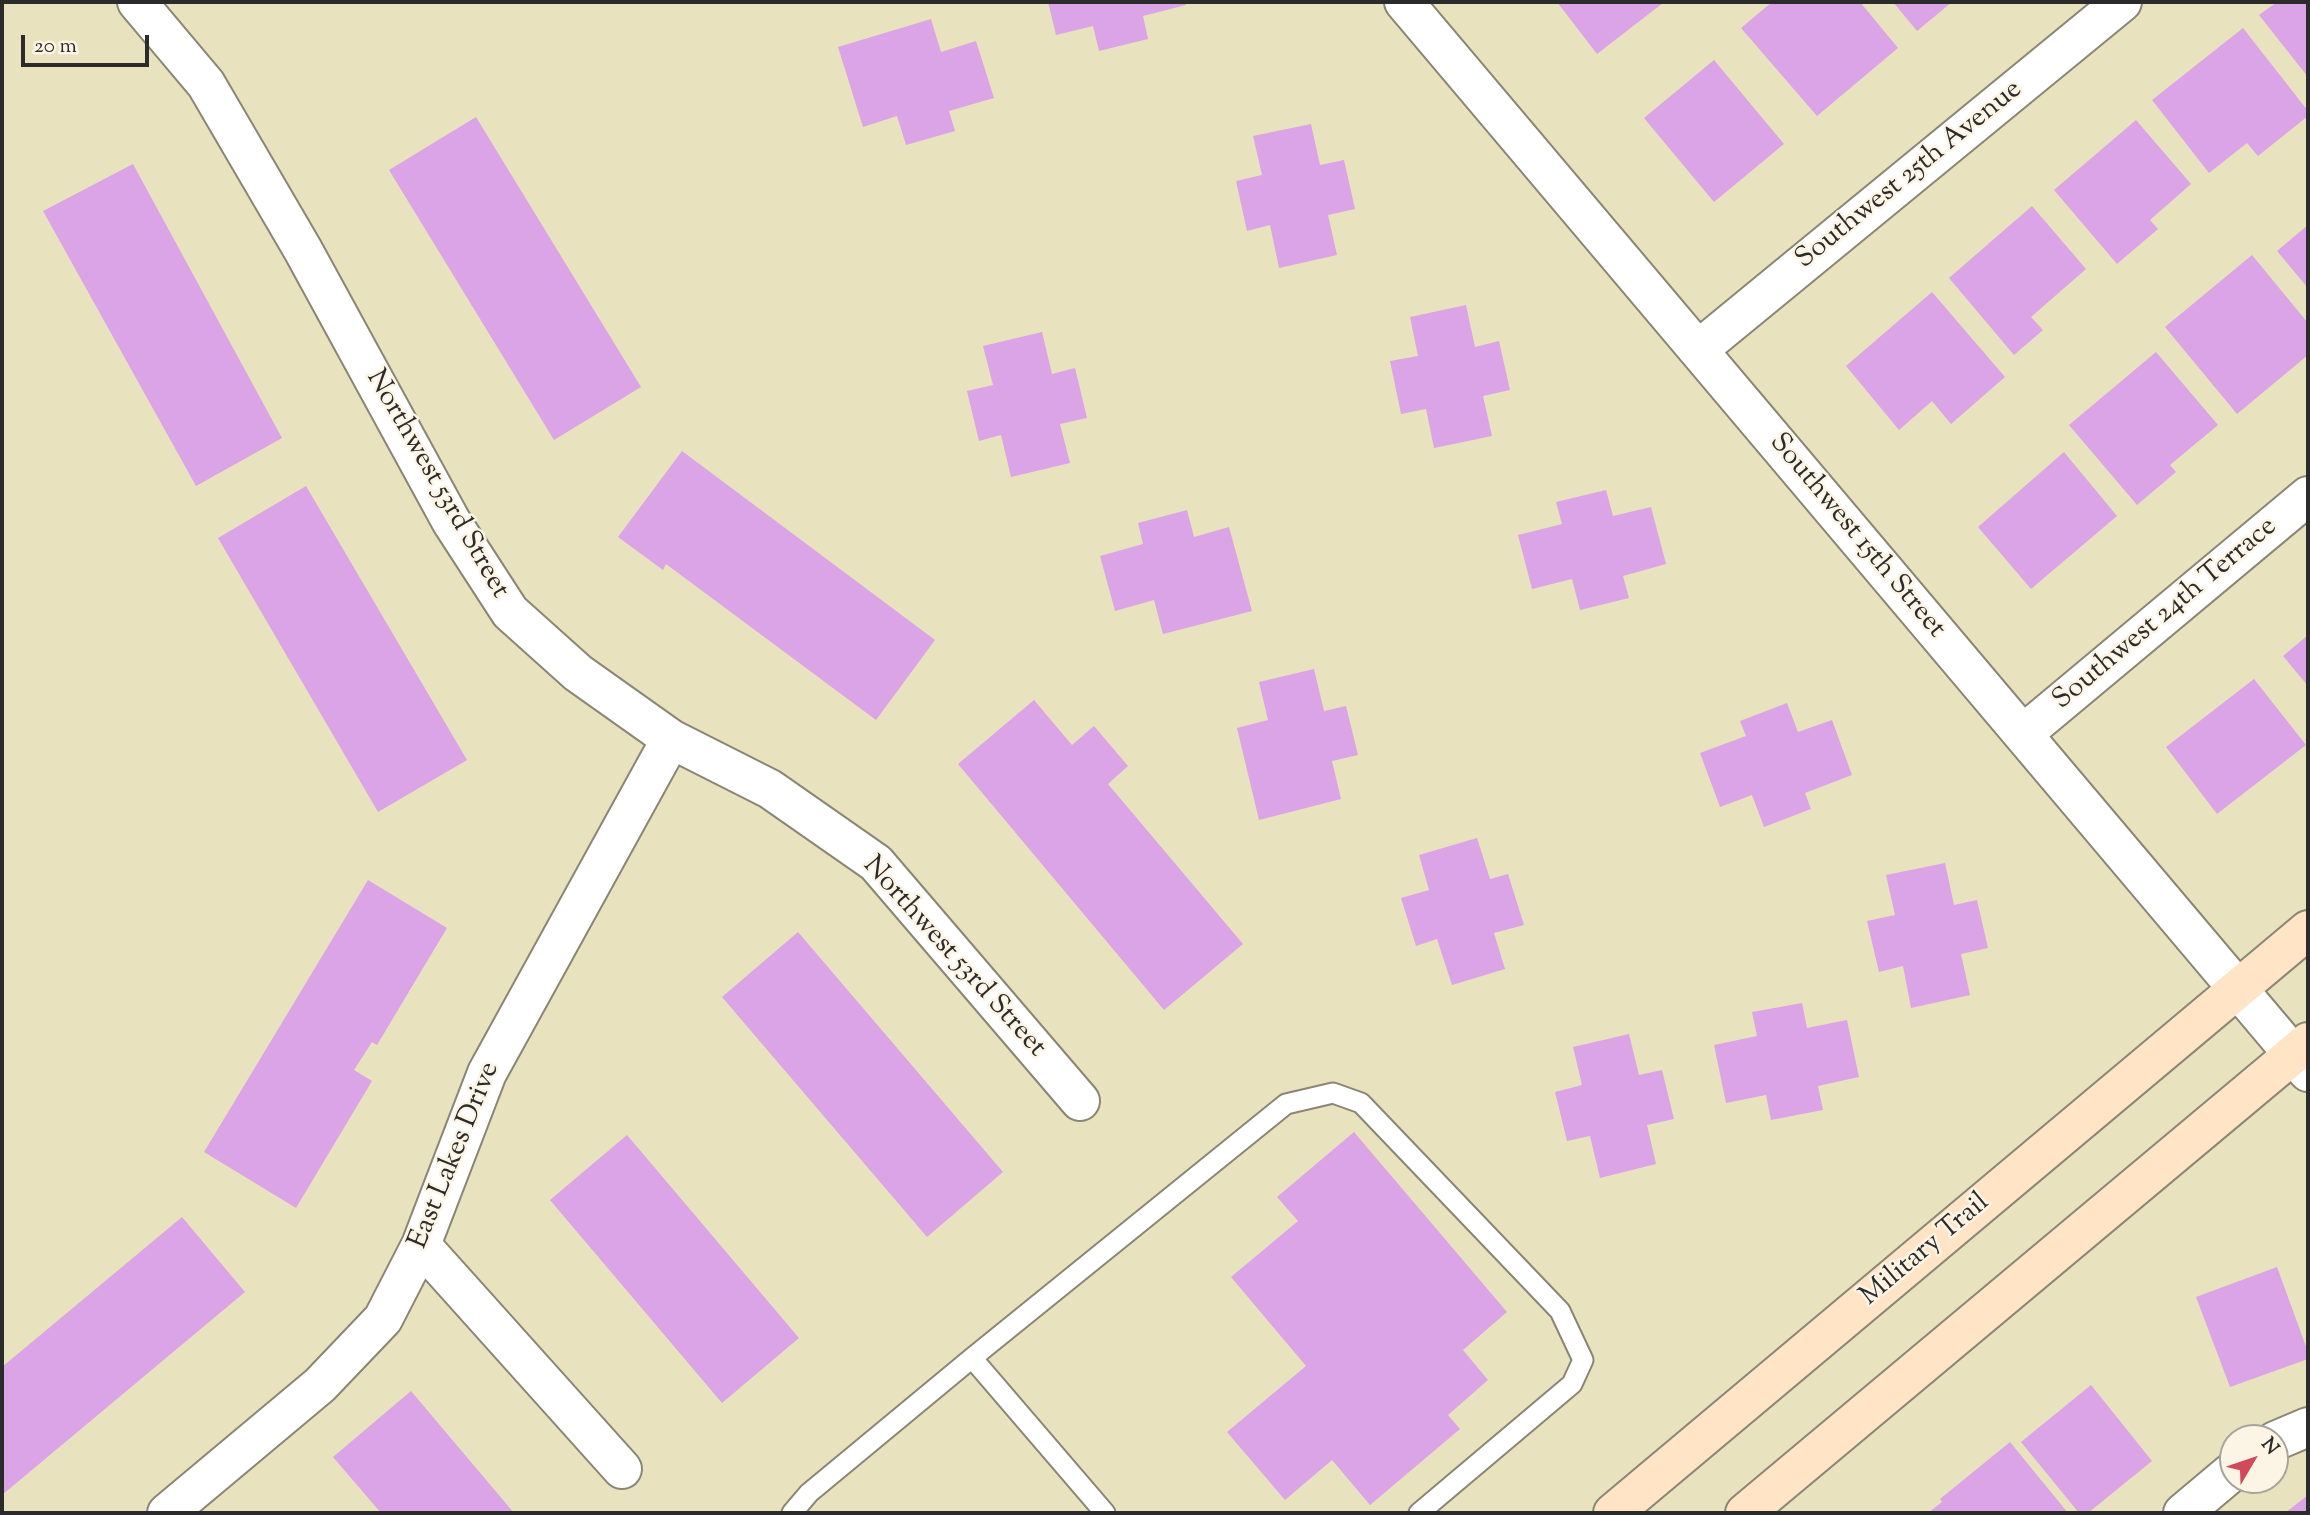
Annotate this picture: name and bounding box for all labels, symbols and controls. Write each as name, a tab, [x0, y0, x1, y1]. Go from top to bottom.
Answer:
scale bar	[24, 21, 152, 65]
text: 20 m	[34, 32, 77, 62]
street label: Southwest 25th Avenue	[1790, 74, 2030, 278]
street label: Northwest 53rd Street	[357, 365, 515, 605]
street label: Southwest 15th Street	[1761, 428, 1951, 646]
street label: Southwest 24th Terrace	[2047, 511, 2285, 719]
street label: Northwest 53rd Street	[854, 851, 1052, 1065]
street label: East Lakes Drive	[403, 1058, 509, 1254]
street label: Military Trail	[1855, 1187, 1997, 1315]
north arrow	[2219, 1424, 2289, 1494]
text: N	[2254, 1432, 2284, 1461]

